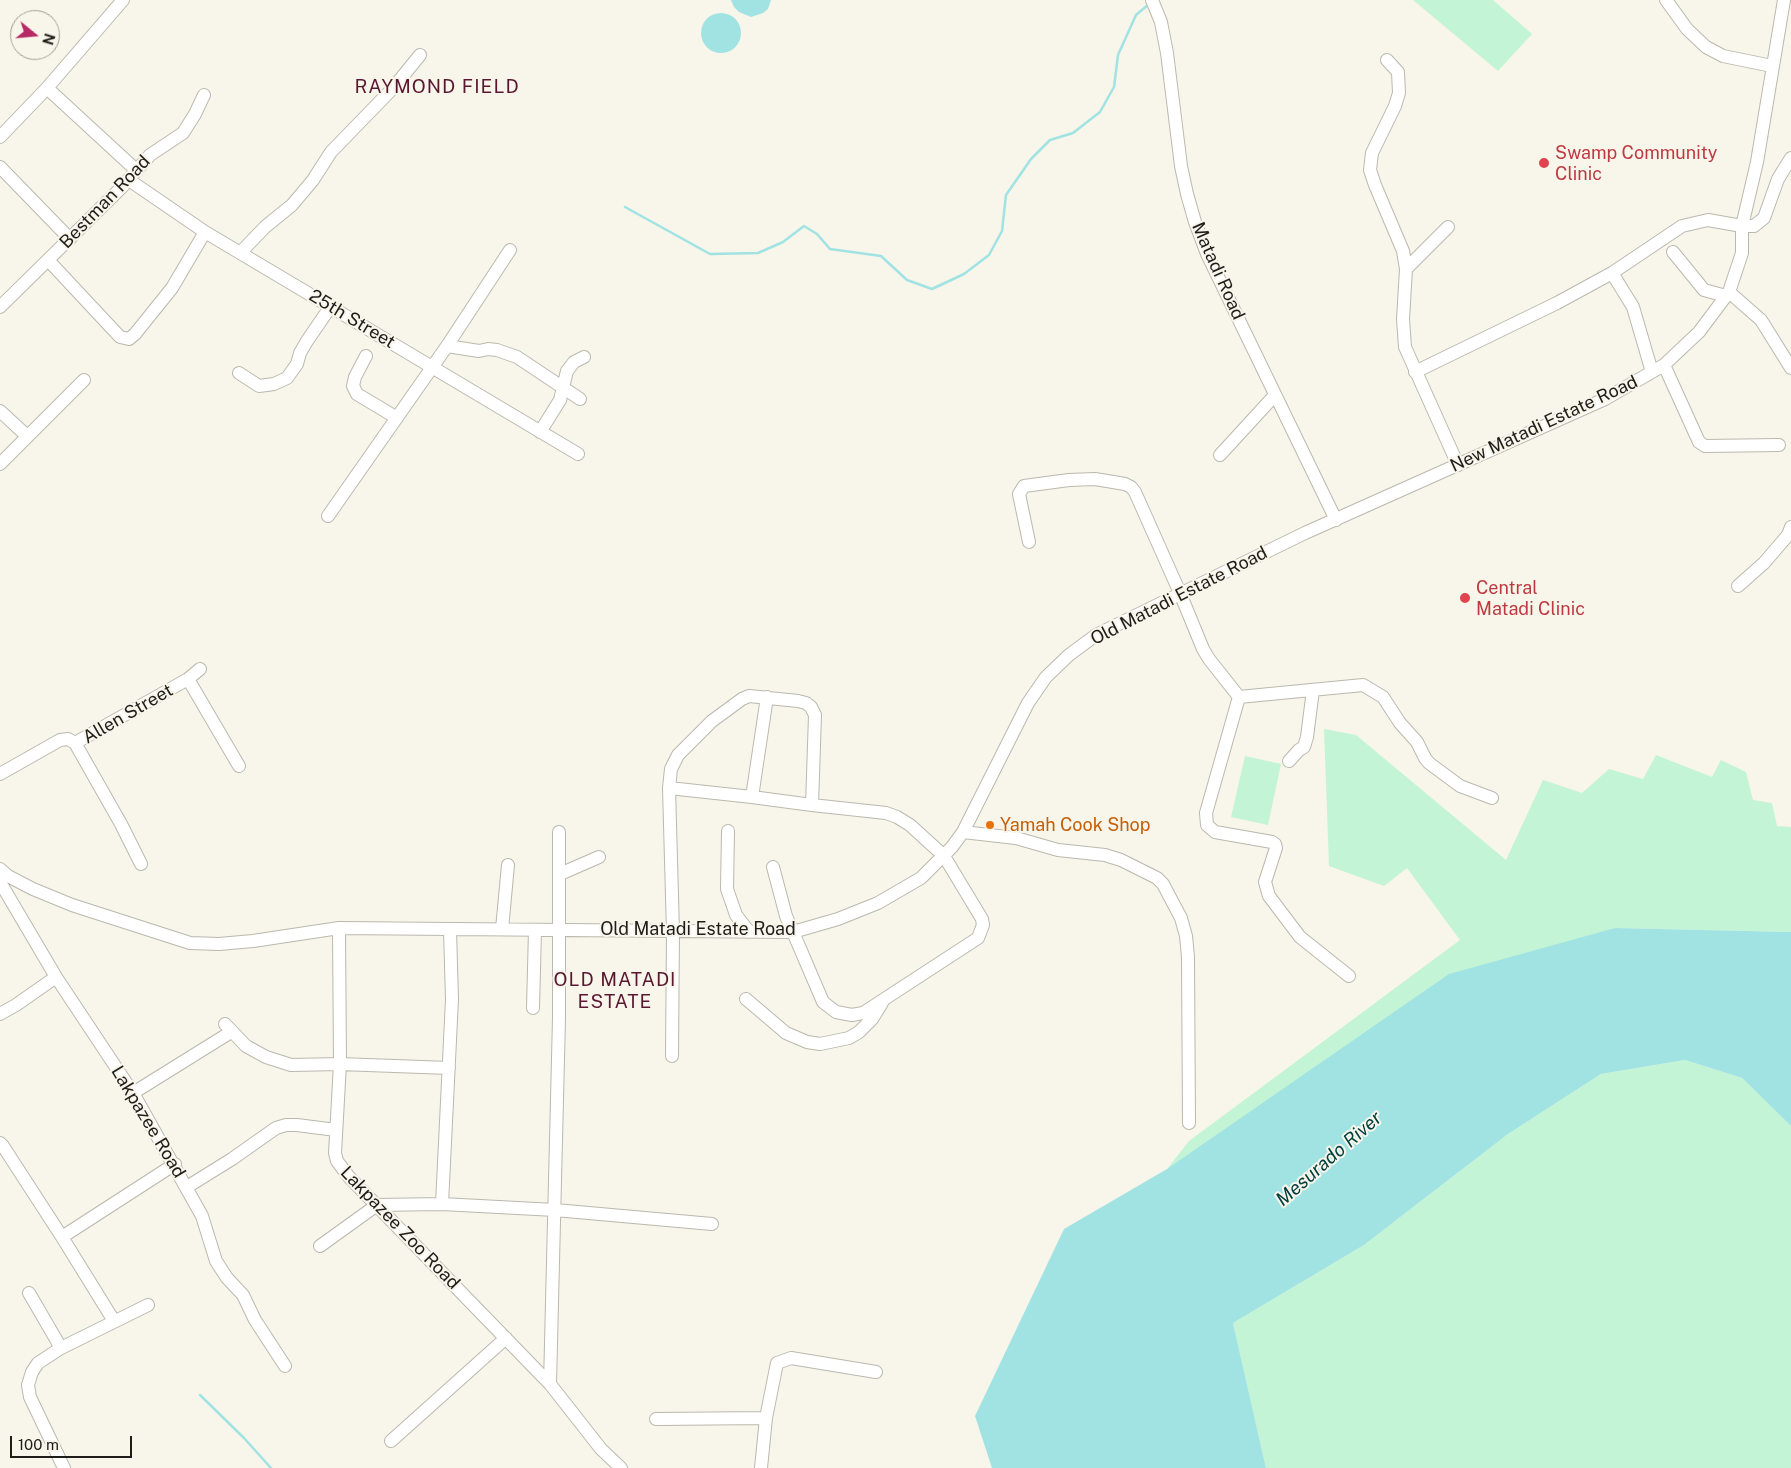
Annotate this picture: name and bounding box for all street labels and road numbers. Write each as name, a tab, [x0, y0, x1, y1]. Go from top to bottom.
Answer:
street label: Bestman Road	[55, 151, 155, 253]
street label: Matadi Road	[1187, 219, 1249, 323]
street label: 25th Street	[305, 285, 399, 353]
street label: New Matadi Estate Road	[1447, 371, 1641, 477]
street label: Old Matadi Estate Road	[1087, 542, 1271, 650]
street label: Allen Street	[79, 680, 177, 748]
street label: Old Matadi Estate Road	[600, 918, 796, 940]
street label: Lakpazee Road	[106, 1062, 190, 1182]
street label: Lakpazee Zoo Road	[336, 1162, 464, 1294]

